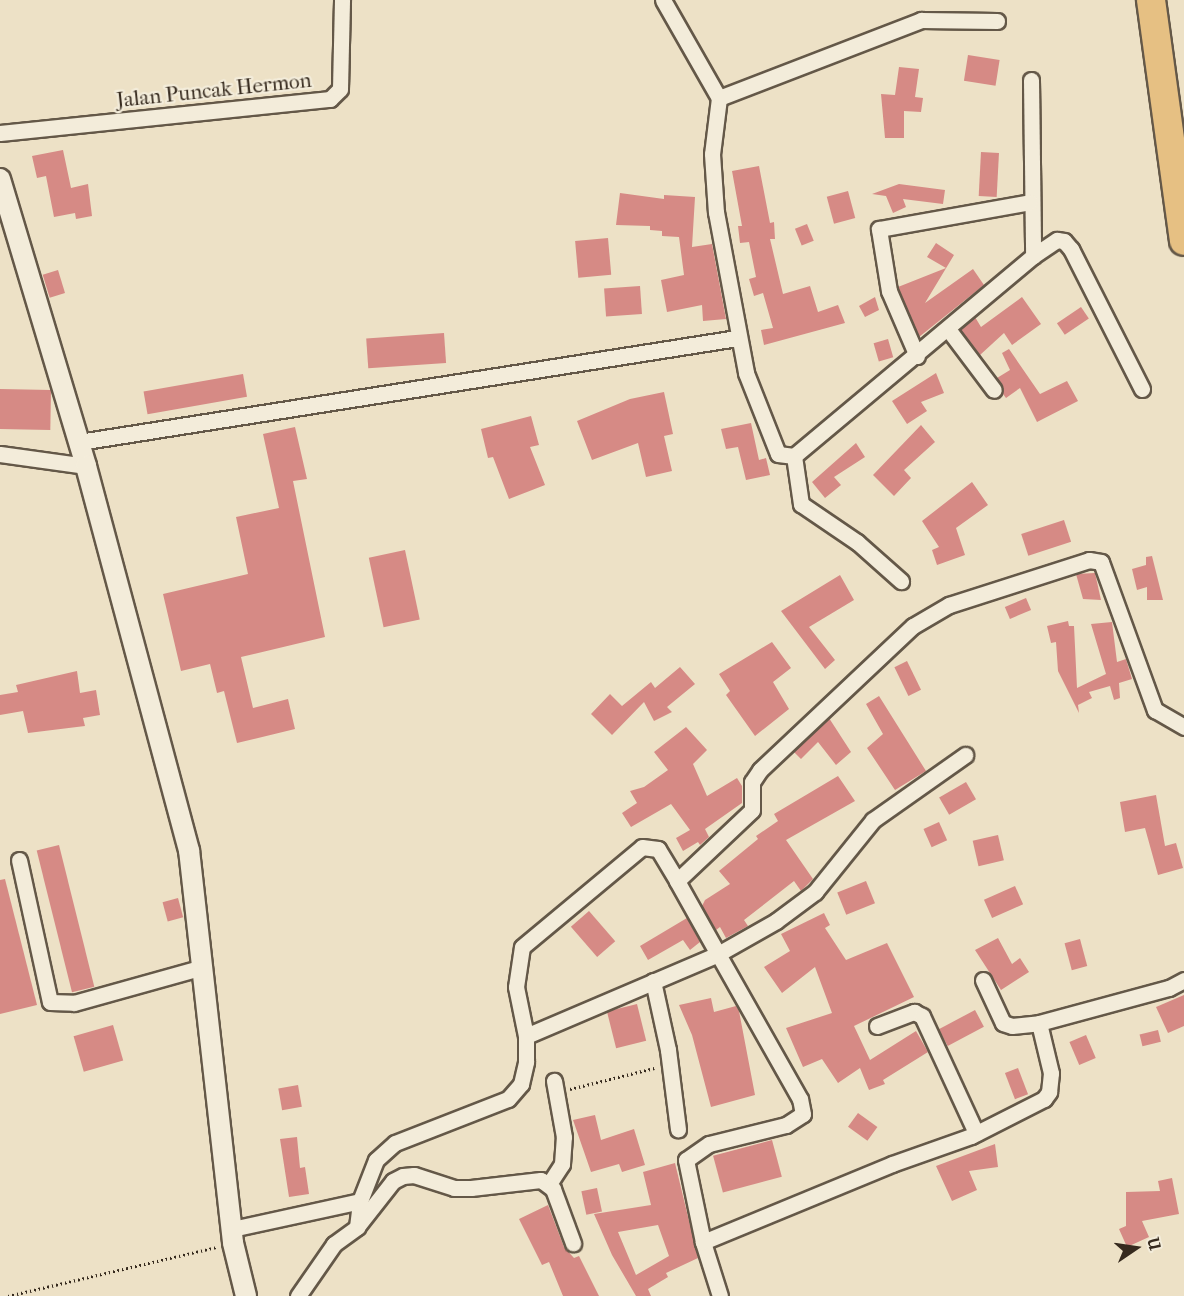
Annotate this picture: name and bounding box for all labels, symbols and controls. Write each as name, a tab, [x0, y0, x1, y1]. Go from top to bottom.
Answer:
street label: Jalan Puncak Hermon	[115, 67, 313, 113]
north arrow	[1106, 1218, 1166, 1278]
text: U	[1143, 1236, 1165, 1252]

